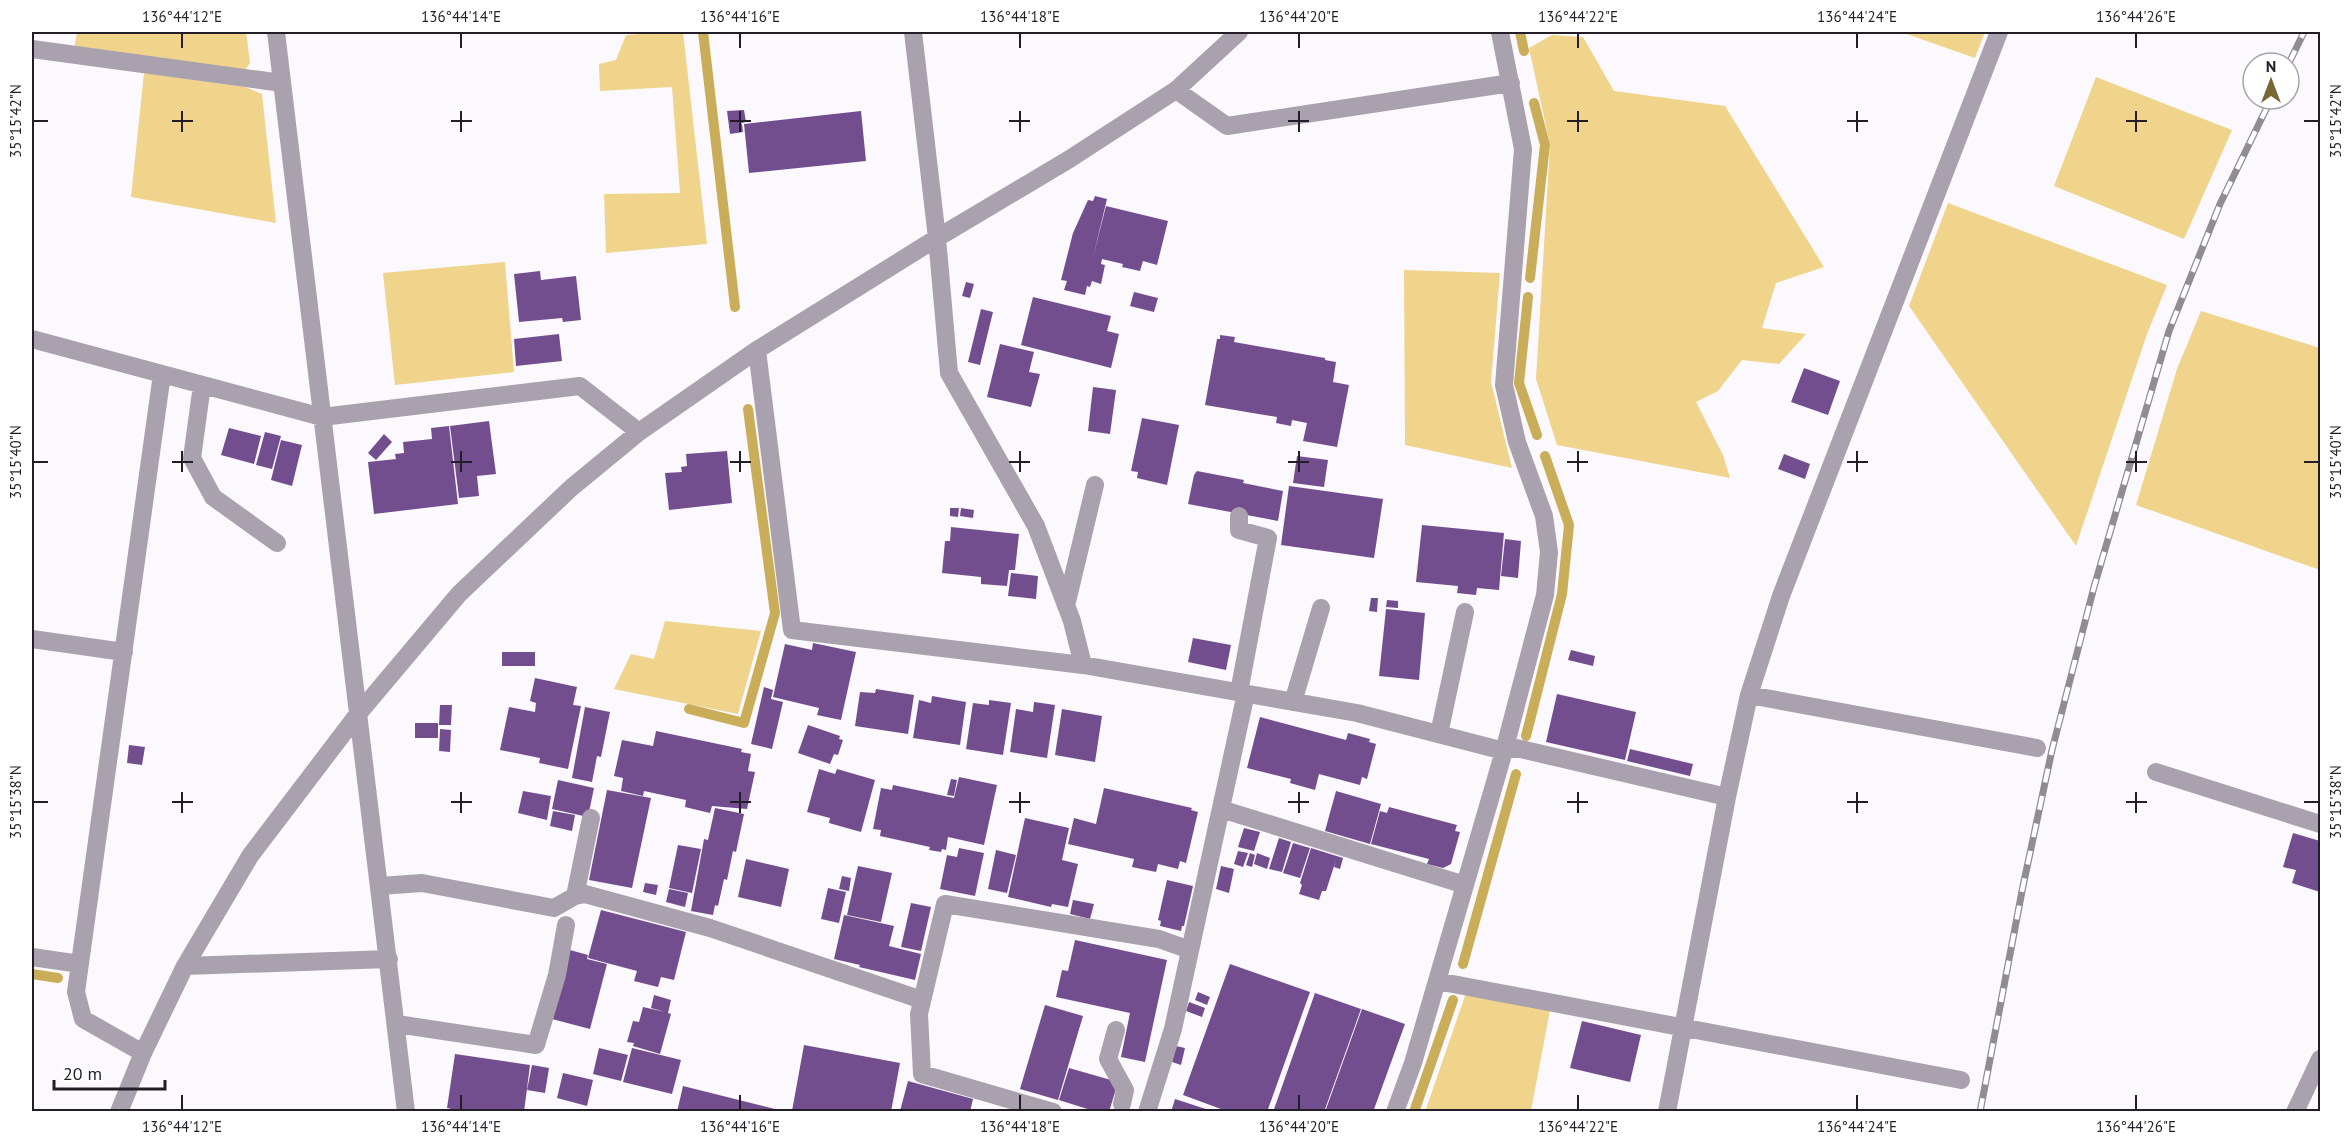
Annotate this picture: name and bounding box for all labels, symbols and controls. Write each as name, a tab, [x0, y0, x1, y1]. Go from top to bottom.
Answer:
text: 136°44'12"E	[142, 7, 222, 26]
text: 136°44'14"E	[421, 7, 501, 26]
text: 136°44'16"E	[700, 7, 780, 26]
text: 136°44'18"E	[980, 7, 1060, 26]
text: 136°44'20"E	[1259, 7, 1339, 26]
text: 136°44'22"E	[1538, 7, 1618, 26]
text: 136°44'24"E	[1817, 7, 1897, 26]
text: 136°44'26"E	[2096, 7, 2176, 26]
north arrow	[2241, 51, 2301, 111]
text: N	[2266, 56, 2276, 76]
text: 35°15'42"N	[6, 84, 25, 158]
text: 35°15'42"N	[2326, 84, 2345, 158]
text: 35°15'40"N	[6, 425, 25, 499]
text: 35°15'40"N	[2326, 425, 2345, 499]
text: 35°15'38"N	[6, 765, 25, 839]
text: 35°15'38"N	[2326, 765, 2345, 839]
scale bar	[54, 1053, 165, 1091]
text: 20 m	[63, 1062, 102, 1085]
text: 136°44'12"E	[142, 1117, 222, 1136]
text: 136°44'14"E	[421, 1117, 501, 1136]
text: 136°44'16"E	[700, 1117, 780, 1136]
text: 136°44'18"E	[980, 1117, 1060, 1136]
text: 136°44'20"E	[1259, 1117, 1339, 1136]
text: 136°44'22"E	[1538, 1117, 1618, 1136]
text: 136°44'24"E	[1817, 1117, 1897, 1136]
text: 136°44'26"E	[2096, 1117, 2176, 1136]

